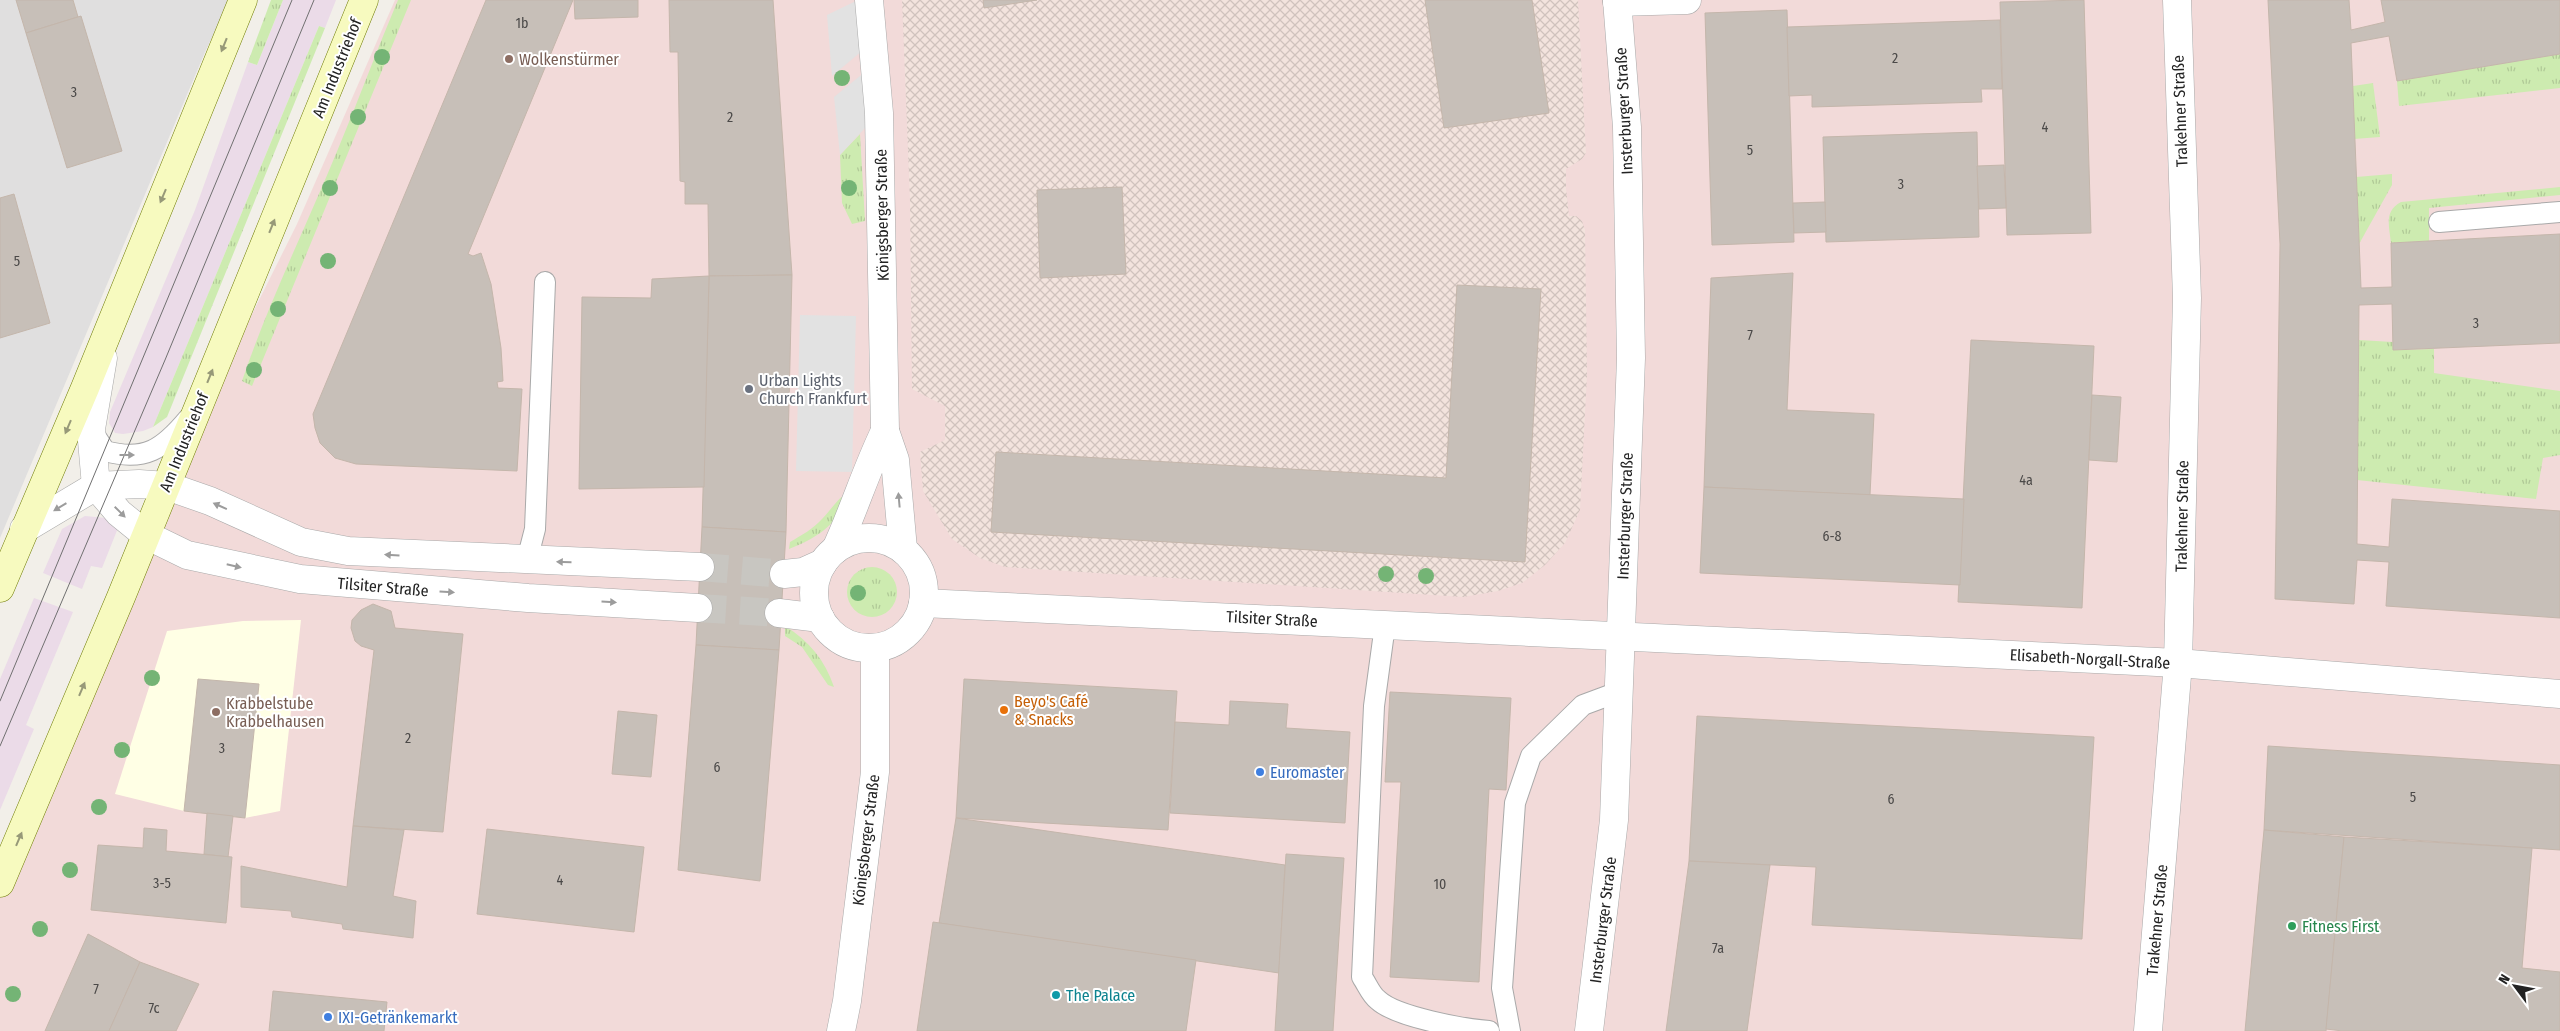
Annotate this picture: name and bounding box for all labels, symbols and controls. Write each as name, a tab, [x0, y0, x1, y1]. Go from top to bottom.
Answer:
street label: Am Industriehof	[308, 15, 366, 120]
house number: 1b	[516, 15, 528, 32]
one-way arrow	[220, 38, 228, 52]
street label: Insterburger Straße	[1611, 47, 1637, 175]
place label: Wolkenstürmer	[519, 50, 619, 69]
house number: 2	[1892, 50, 1898, 67]
marker: Wolkenstürmer	[503, 53, 515, 65]
street label: Trakehner Straße	[2169, 55, 2191, 167]
house number: 3	[71, 84, 77, 101]
house number: 2	[727, 109, 733, 126]
house number: 4	[2042, 119, 2049, 136]
house number: 5	[1747, 142, 1753, 159]
street label: Königsberger Straße	[871, 149, 893, 281]
house number: 3	[1898, 176, 1904, 193]
one-way arrow	[158, 188, 166, 203]
one-way arrow	[269, 219, 277, 233]
house number: 5	[14, 253, 20, 270]
house number: 3	[2473, 315, 2479, 332]
house number: 7	[1747, 327, 1753, 344]
one-way arrow	[207, 369, 215, 383]
place label: Urban Lights Church Frankfurt	[759, 371, 868, 408]
marker: Urban Lights Church Frankfurt	[743, 383, 755, 395]
street label: Am Industriehof	[155, 389, 213, 494]
one-way arrow	[64, 420, 72, 435]
one-way arrow	[120, 451, 136, 459]
street label: Insterburger Straße	[1613, 452, 1637, 580]
street label: Trakehner Straße	[2172, 460, 2192, 572]
house number: 4a	[2019, 472, 2033, 489]
one-way arrow	[894, 492, 902, 508]
one-way arrow	[213, 501, 227, 509]
one-way arrow	[54, 503, 67, 512]
one-way arrow	[113, 506, 125, 518]
house number: 6-8	[1822, 528, 1842, 545]
one-way arrow	[383, 550, 399, 558]
one-way arrow	[556, 557, 572, 565]
one-way arrow	[226, 562, 242, 570]
street label: Tilsiter Straße	[337, 574, 429, 600]
one-way arrow	[439, 588, 455, 596]
one-way arrow	[601, 598, 617, 606]
street label: Tilsiter Straße	[1226, 607, 1318, 631]
street label: Elisabeth-Norgall-Straße	[2009, 645, 2171, 673]
one-way arrow	[79, 682, 87, 696]
place label: Beyo's Café & Snacks	[1014, 692, 1088, 729]
place label: Krabbelstube Krabbelhausen	[226, 694, 324, 731]
marker: Beyo's Café & Snacks	[998, 704, 1010, 716]
marker: Krabbelstube Krabbelhausen	[210, 706, 222, 718]
house number: 2	[405, 730, 411, 747]
house number: 3	[219, 740, 225, 757]
house number: 6	[714, 759, 721, 776]
place label: Euromaster	[1270, 763, 1345, 782]
marker: Euromaster	[1254, 766, 1266, 778]
street label: Königsberger Straße	[849, 773, 883, 907]
house number: 5	[2410, 789, 2416, 806]
house number: 6	[1888, 791, 1895, 808]
one-way arrow	[16, 831, 23, 846]
street label: Insterburger Straße	[1586, 856, 1620, 984]
street label: Trakehner Straße	[2143, 863, 2171, 976]
house number: 4	[557, 872, 564, 889]
house number: 3-5	[153, 875, 171, 892]
house number: 10	[1434, 876, 1446, 893]
place label: Fitness First	[2302, 917, 2380, 936]
marker: Fitness First	[2286, 920, 2298, 932]
house number: 7a	[1712, 940, 1724, 957]
north arrow	[2490, 961, 2540, 1011]
text: N	[2495, 971, 2514, 987]
house number: 7	[93, 981, 99, 998]
place label: The Palace	[1066, 986, 1135, 1005]
marker: The Palace	[1050, 989, 1062, 1001]
house number: 7c	[148, 1000, 160, 1017]
place label: IXI-Getränkemarkt	[338, 1008, 458, 1027]
marker: IXI-Getränkemarkt	[322, 1011, 334, 1023]

